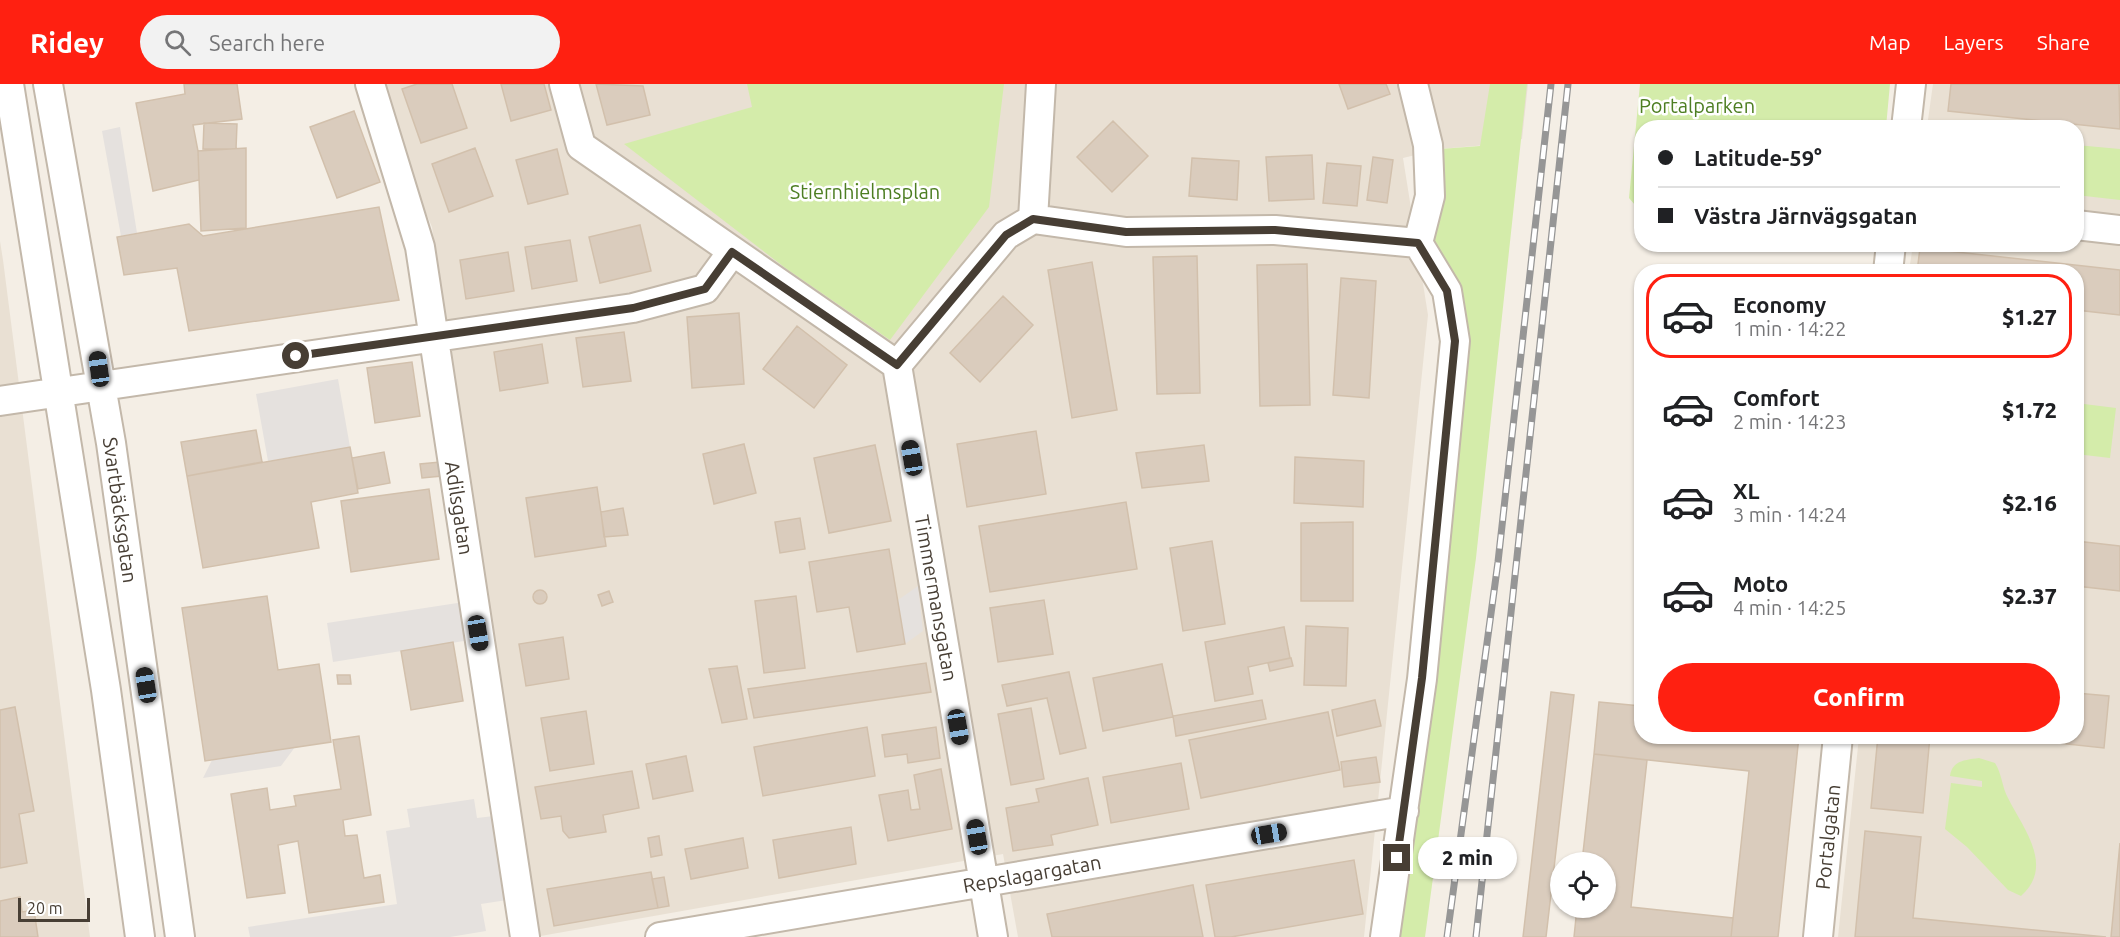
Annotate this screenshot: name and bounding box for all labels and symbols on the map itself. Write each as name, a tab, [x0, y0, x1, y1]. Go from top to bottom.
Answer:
park label: Portalparken	[1639, 94, 1755, 117]
park label: Stiernhielmsplan	[790, 180, 940, 203]
route start	[282, 342, 309, 369]
car	[88, 350, 110, 388]
street label: Svartbäcksgatan	[99, 436, 142, 584]
car	[900, 439, 924, 477]
street label: Adilsgatan	[441, 459, 478, 557]
street label: Timmermansgatan	[911, 513, 962, 683]
car	[466, 614, 490, 652]
car	[134, 666, 158, 704]
car	[946, 708, 970, 746]
street label: Portalgatan	[1811, 783, 1844, 891]
car	[965, 818, 989, 856]
car	[1250, 822, 1288, 846]
callout: 2 min	[1418, 837, 1517, 879]
route end	[1383, 844, 1410, 871]
street label: Repslagargatan	[961, 850, 1103, 897]
scale bar	[18, 895, 90, 922]

